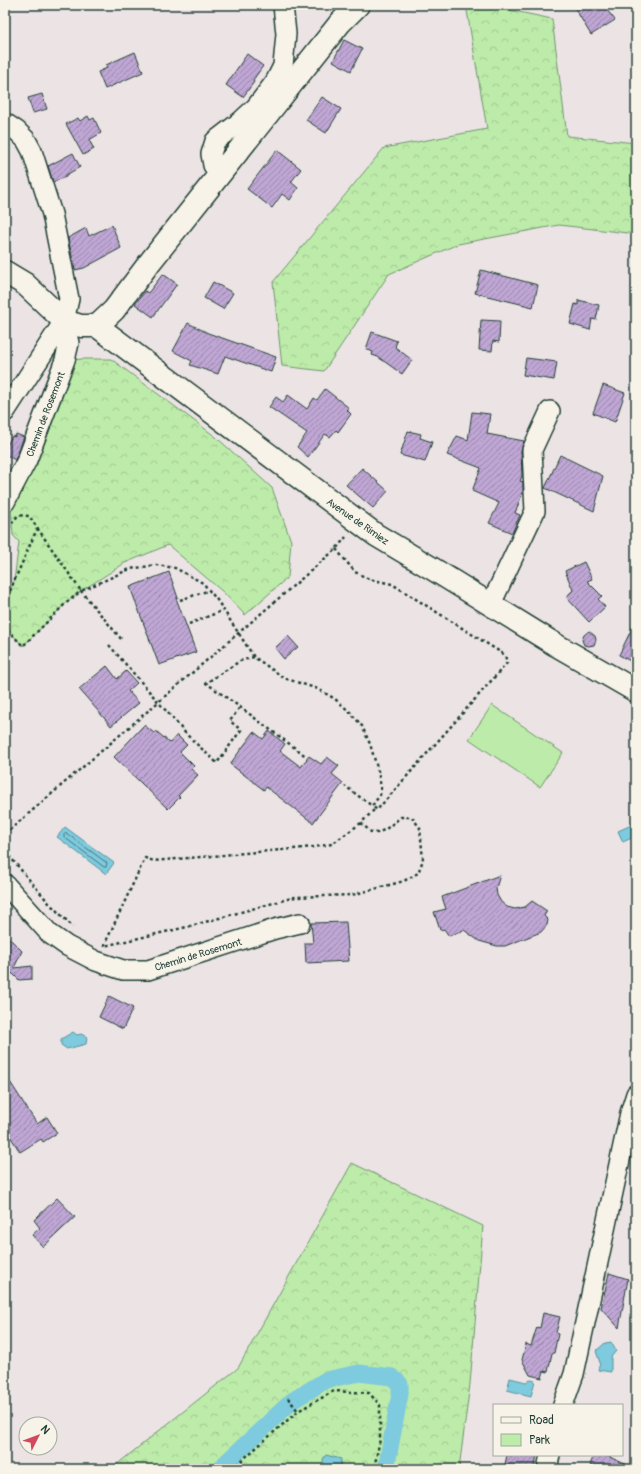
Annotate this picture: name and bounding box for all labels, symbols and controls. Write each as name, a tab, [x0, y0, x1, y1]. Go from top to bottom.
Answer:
street label: Chemin de Rosemont	[24, 369, 68, 459]
street label: Avenue de Rimiez	[324, 496, 391, 548]
street label: Chemin de Rosemont	[153, 936, 244, 974]
legend	[493, 1404, 623, 1456]
text: Road	[529, 1413, 554, 1428]
north arrow	[18, 1416, 58, 1456]
text: N	[38, 1423, 53, 1437]
text: Park	[529, 1433, 550, 1448]

